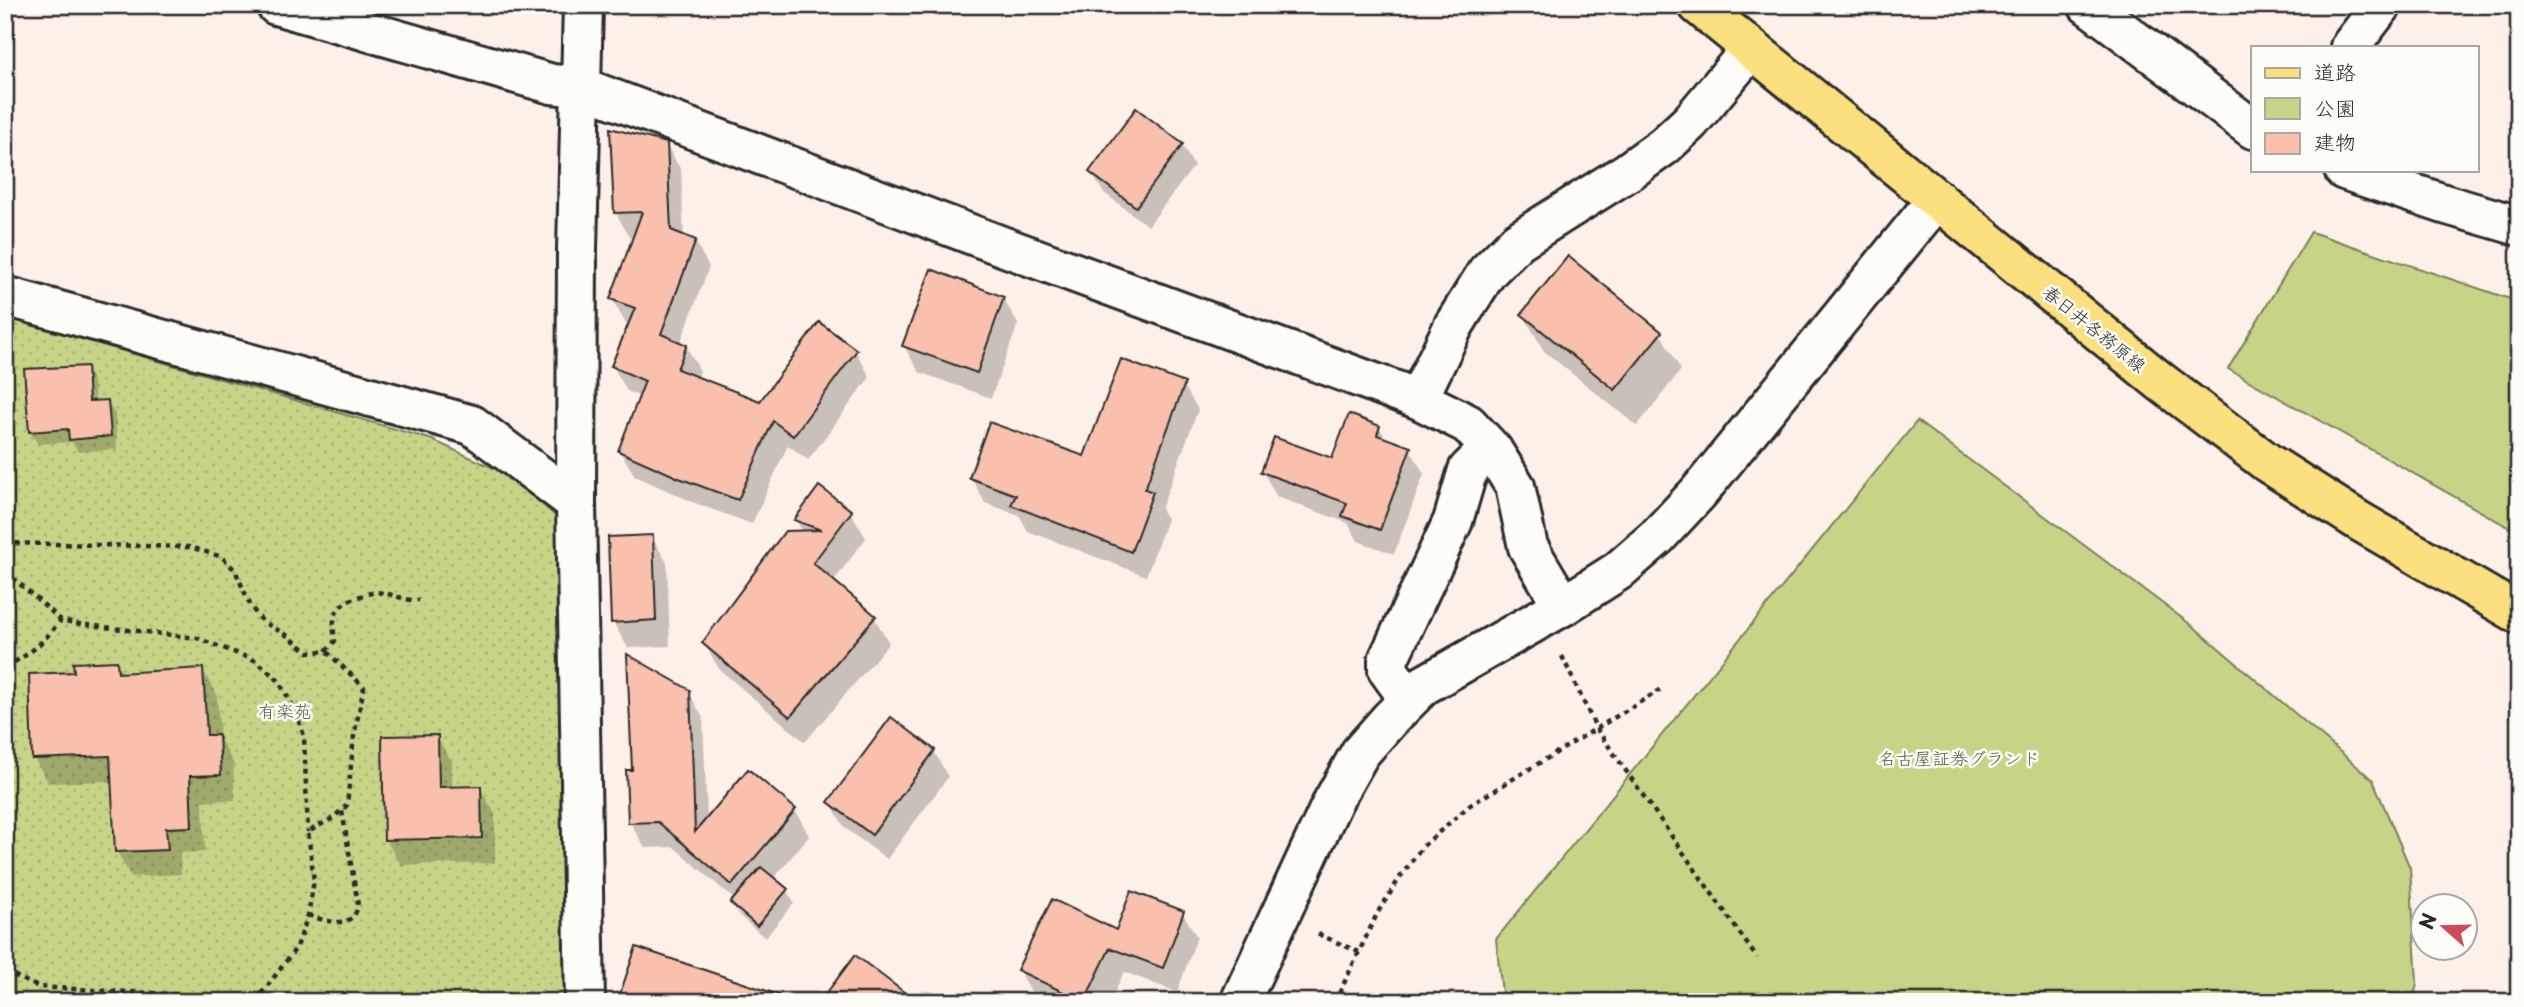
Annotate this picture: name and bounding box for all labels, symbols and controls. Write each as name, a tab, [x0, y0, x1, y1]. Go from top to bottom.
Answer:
legend	[2251, 46, 2478, 172]
text: 道路	[2314, 55, 2356, 87]
text: 公園	[2314, 91, 2356, 123]
text: 建物	[2314, 125, 2356, 157]
street label: 春日井各務原線	[2038, 278, 2152, 378]
park label: 有楽苑	[258, 697, 312, 724]
park label: 名古屋証券グランド	[1878, 744, 2040, 771]
north arrow	[2408, 892, 2478, 962]
text: N	[2411, 909, 2443, 933]

